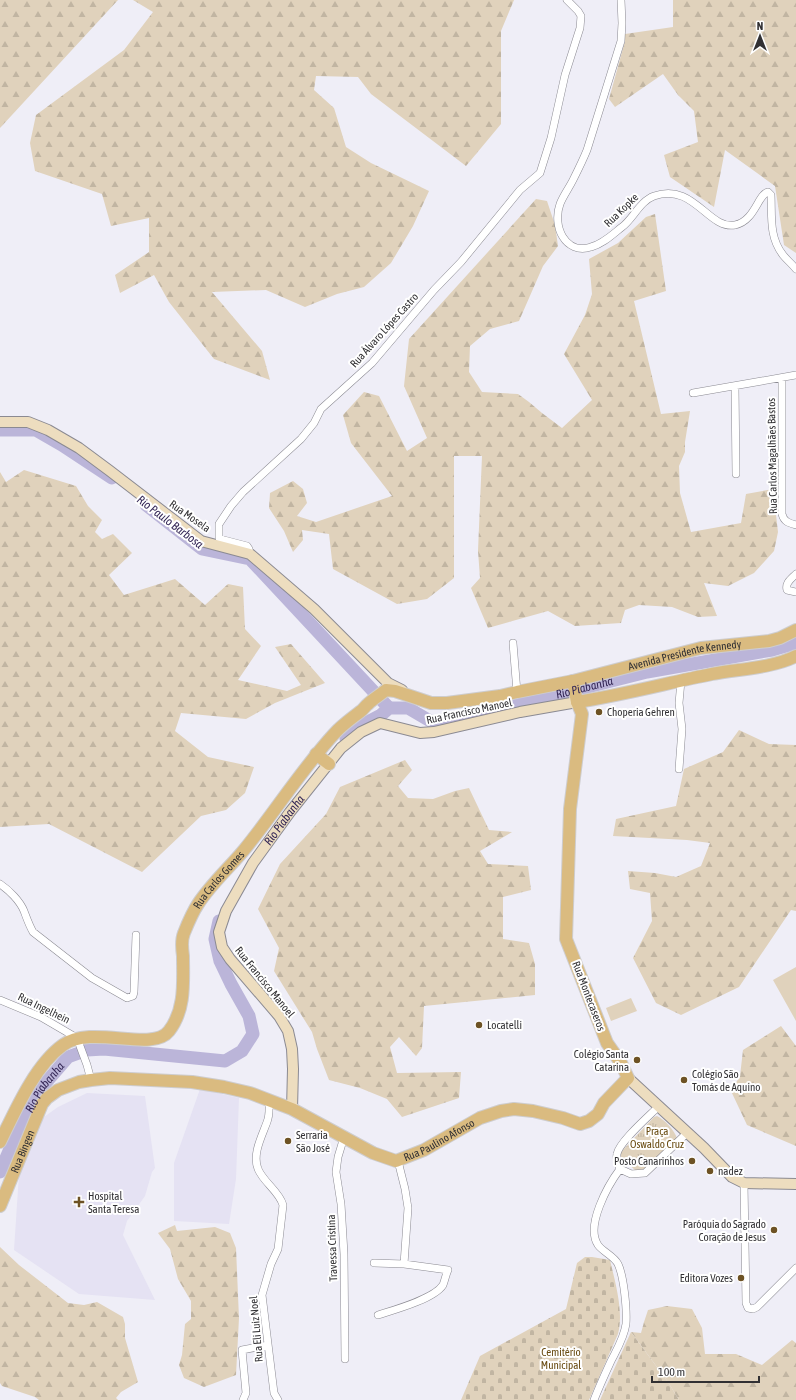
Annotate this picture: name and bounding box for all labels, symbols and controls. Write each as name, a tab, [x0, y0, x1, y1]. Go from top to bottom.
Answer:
north arrow	[740, 16, 780, 56]
text: N	[757, 20, 763, 32]
street label: Rua Kopke	[602, 191, 640, 229]
street label: Rua Álvaro Lópes Castro	[348, 290, 420, 370]
street label: Rua Carlos Magalhães Bastos	[765, 398, 779, 514]
water label: Rio Paulo Barbosa	[134, 493, 206, 552]
street label: Rua Mosela	[167, 498, 213, 534]
street label: Avenida Presidente Kennedy	[627, 638, 742, 673]
water label: Rio Piabanha	[554, 674, 615, 702]
street label: Rua Francisco Manoel	[425, 696, 513, 726]
place label: Choperia Gehren	[607, 706, 675, 718]
marker: Choperia Gehren	[594, 707, 604, 717]
water label: Rio Piabanha	[261, 792, 308, 848]
street label: Rua Carlos Gomes	[191, 848, 247, 911]
street label: Rua Francisco Manoel	[233, 944, 297, 1020]
street label: Rua Montecaseros	[570, 959, 608, 1033]
street label: Rua Ingelhein	[16, 990, 72, 1026]
place label: Locatelli	[487, 1019, 522, 1031]
marker: Locatelli	[474, 1020, 484, 1030]
place label: Colégio Santa Catarina	[574, 1048, 629, 1073]
marker: Colégio Santa Catarina	[632, 1055, 642, 1065]
water label: Rio Piabanha	[22, 1059, 67, 1115]
place label: Colégio São Tomás de Aquino	[692, 1068, 760, 1093]
marker: Colégio São Tomás de Aquino	[679, 1075, 689, 1085]
street label: Rua Paulino Afonso	[402, 1116, 477, 1163]
park label: Praça Oswaldo Cruz	[630, 1125, 684, 1150]
street label: Rua Bingen	[8, 1128, 37, 1175]
place label: Serraria São José	[296, 1129, 330, 1154]
marker: Serraria São José	[283, 1136, 293, 1146]
place label: Posto Canarinhos	[614, 1155, 684, 1167]
marker: Posto Canarinhos	[687, 1156, 697, 1166]
place label: nadez	[718, 1165, 743, 1177]
marker: nadez	[705, 1166, 715, 1176]
place label: Hospital Santa Teresa	[88, 1190, 139, 1215]
marker: Hospital Santa Teresa	[73, 1196, 85, 1208]
street label: Travessa Cristina	[325, 1214, 339, 1282]
place label: Paróquia do Sagrado Coração de Jesus	[683, 1218, 766, 1243]
marker: Paróquia do Sagrado Coração de Jesus	[769, 1225, 779, 1235]
place label: Editora Vozes	[680, 1272, 733, 1284]
marker: Editora Vozes	[736, 1273, 746, 1283]
street label: Rua Eli Luiz Noel	[247, 1295, 265, 1363]
park label: Cemitério Municipal	[541, 1346, 581, 1371]
scale bar	[652, 1358, 759, 1384]
text: 100 m	[658, 1365, 685, 1379]

